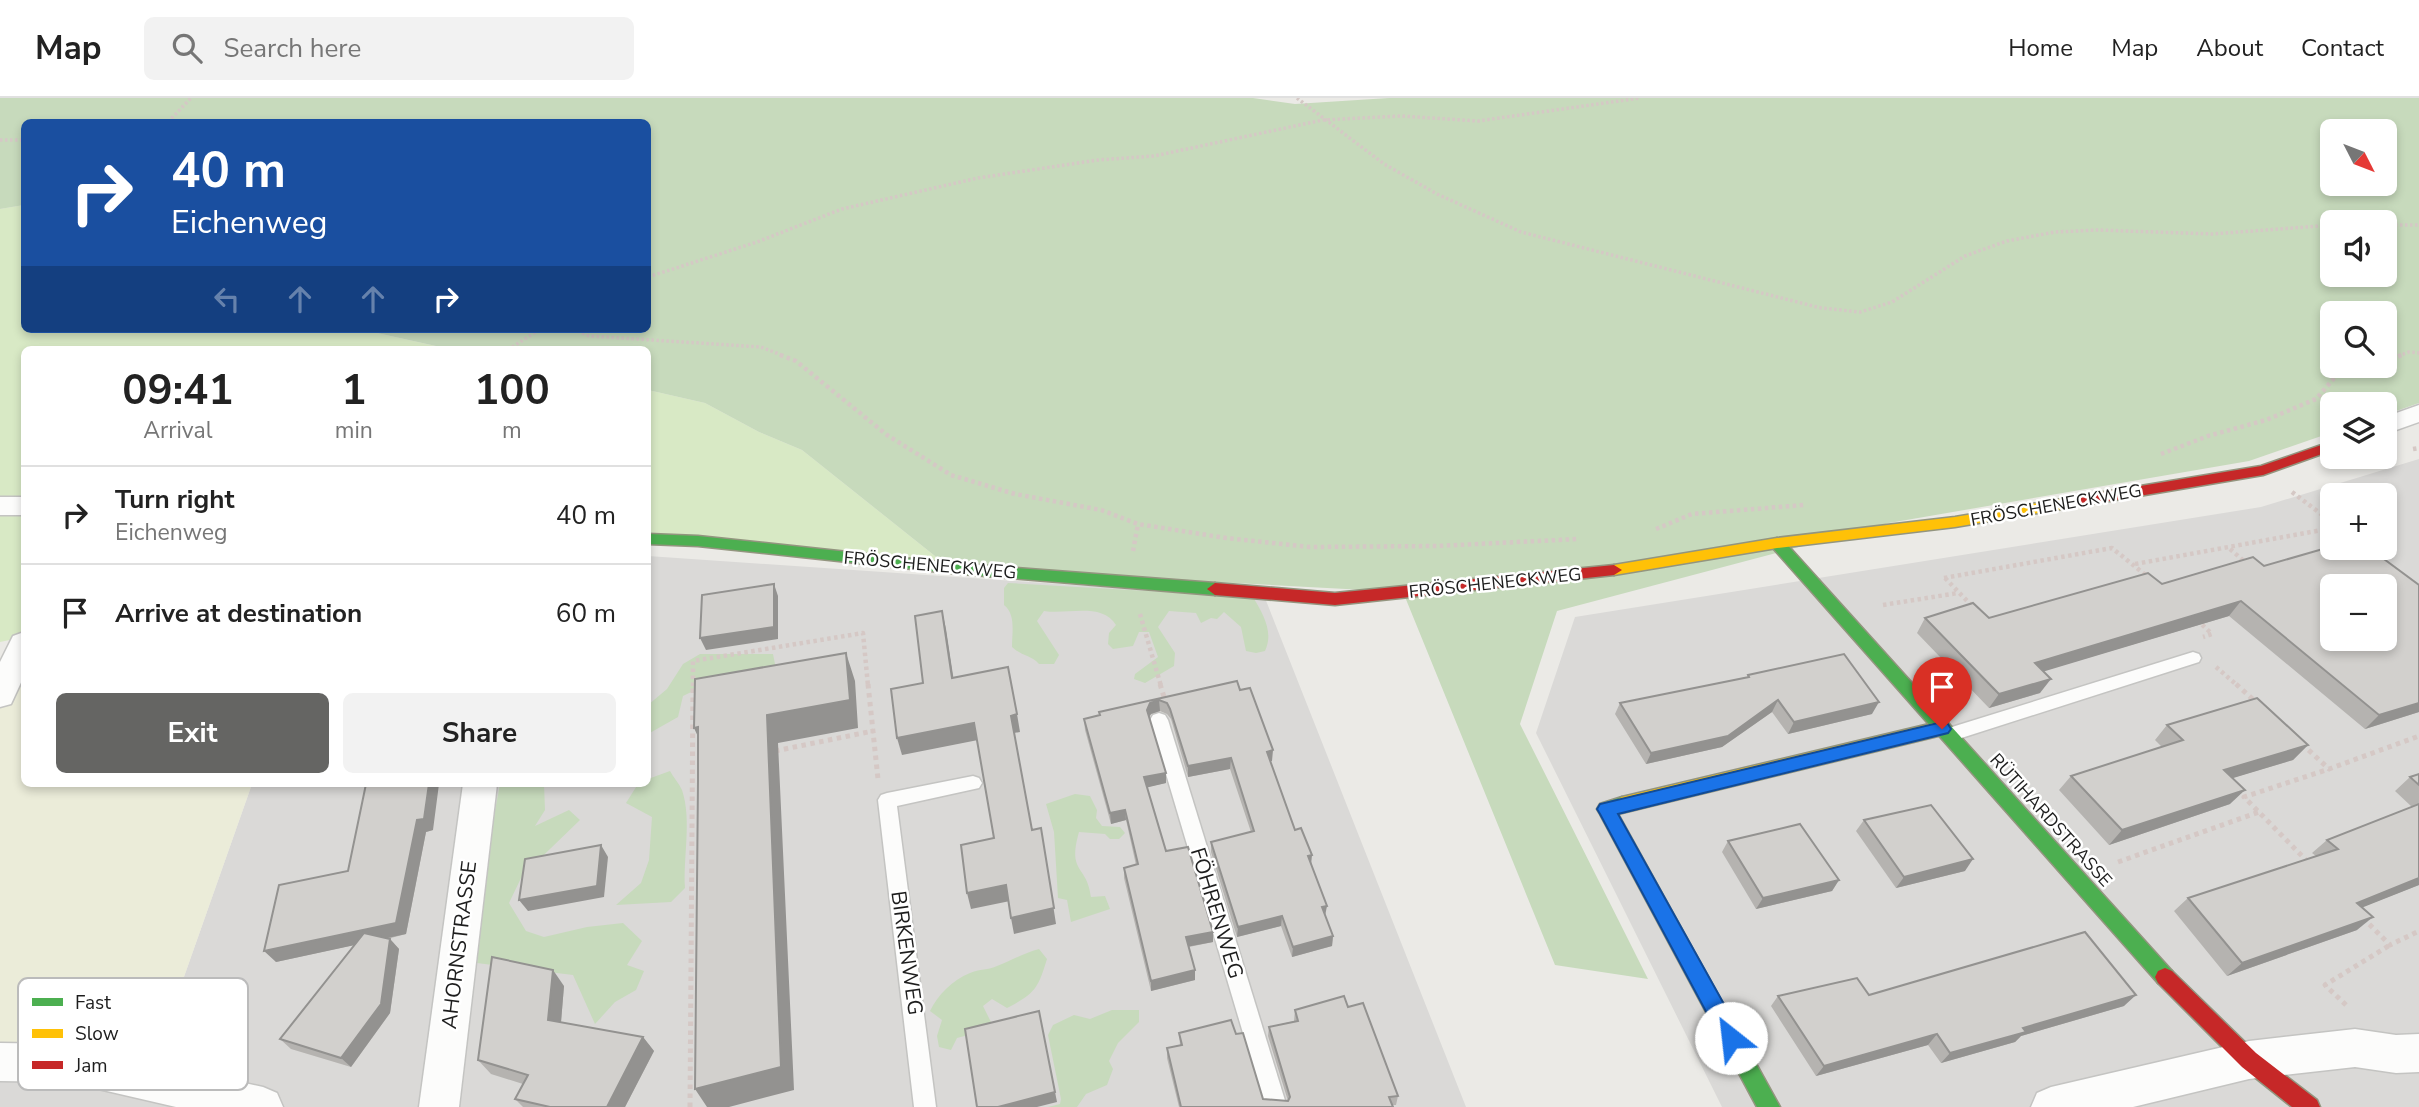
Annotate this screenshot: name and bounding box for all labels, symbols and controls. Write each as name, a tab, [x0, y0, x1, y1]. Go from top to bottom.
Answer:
search box	[144, 17, 634, 80]
text: Map	[35, 26, 102, 71]
icon: search	[168, 29, 206, 67]
text: Search here	[224, 31, 361, 66]
text: Home	[2008, 32, 2073, 64]
text: Map	[2111, 32, 2158, 64]
text: About	[2196, 32, 2263, 64]
text: Contact	[2301, 32, 2384, 64]
north arrow	[2320, 119, 2398, 196]
map controls	[2320, 119, 2397, 651]
text: 40 m	[171, 137, 286, 204]
icon: right	[56, 147, 147, 238]
text: Eichenweg	[171, 201, 328, 244]
button: sound	[2320, 210, 2397, 287]
icon: left	[208, 280, 246, 318]
icon: ahead	[281, 280, 319, 318]
icon: ahead	[354, 280, 392, 318]
icon: right	[427, 280, 465, 318]
button: search	[2320, 301, 2397, 378]
text: 09:41	[122, 362, 233, 419]
text: 1	[341, 362, 366, 419]
text: 100	[474, 362, 550, 419]
button: layers	[2320, 392, 2397, 469]
text: Arrival	[143, 415, 212, 446]
text: min	[335, 415, 373, 446]
text: m	[502, 415, 522, 446]
street label: FRÖSCHENECKWEG	[1969, 478, 2143, 532]
text: Turn right	[115, 482, 234, 517]
button: +	[2320, 483, 2397, 560]
icon: right	[56, 496, 94, 534]
text: 40 m	[556, 498, 616, 533]
text: Eichenweg	[115, 517, 228, 548]
street label: FRÖSCHENECKWEG	[843, 545, 1017, 585]
street label: FRÖSCHENECKWEG	[1408, 562, 1582, 604]
button: −	[2320, 574, 2397, 651]
icon: arrive	[56, 594, 94, 632]
text: Arrive at destination	[115, 596, 362, 631]
text: 60 m	[556, 596, 616, 631]
pin	[1912, 657, 1972, 729]
icon: arrive	[1923, 668, 1961, 706]
button: Exit	[56, 693, 329, 773]
button: Share	[343, 693, 616, 773]
street label: RÜTIHARDSTRASSE	[1985, 748, 2117, 892]
street label: FÖHRENWEG	[1184, 844, 1250, 982]
street label: AHORNSTRASSE	[435, 859, 483, 1031]
street label: BIRKENWEG	[884, 889, 930, 1017]
legend	[18, 978, 248, 1090]
text: Fast	[75, 990, 111, 1016]
position arrow	[1694, 1001, 1768, 1075]
text: Slow	[75, 1021, 119, 1047]
text: Jam	[74, 1053, 108, 1079]

